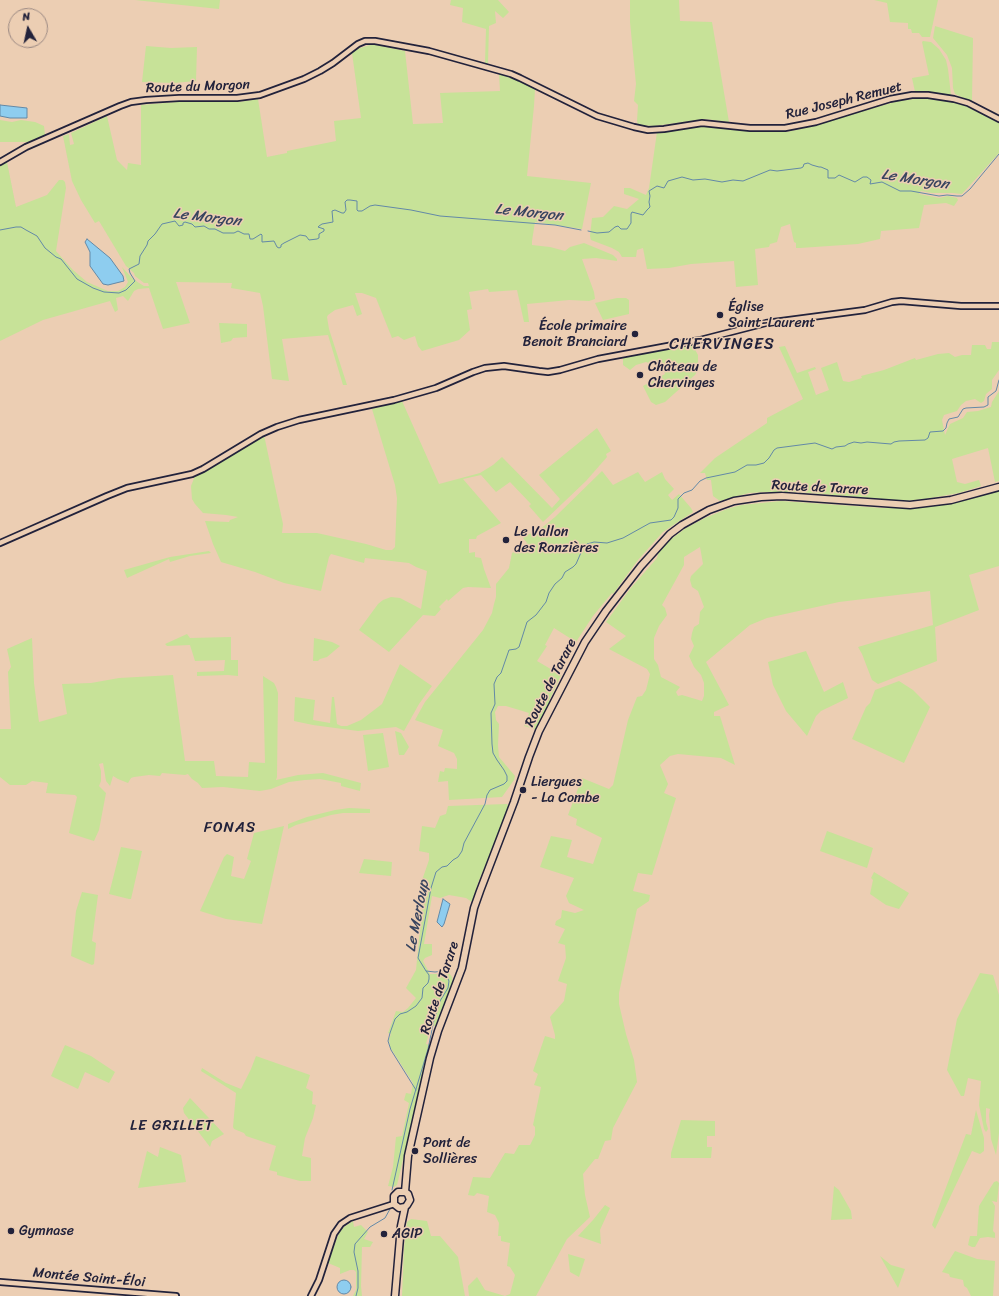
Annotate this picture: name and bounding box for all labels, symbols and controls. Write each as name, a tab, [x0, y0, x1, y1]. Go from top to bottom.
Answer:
text: N	[21, 7, 31, 27]
north arrow	[8, 8, 48, 48]
street label: Route du Morgon	[146, 77, 250, 97]
street label: Rue Joseph Remuet	[784, 78, 904, 124]
water label: Le Morgon	[880, 166, 950, 194]
water label: Le Morgon	[494, 201, 564, 225]
water label: Le Morgon	[172, 205, 242, 231]
place label: Église Saint-Laurent	[728, 299, 815, 332]
marker: Église Saint-Laurent	[715, 310, 725, 320]
place label: École primaire Benoit Branciard	[523, 318, 627, 350]
marker: École primaire Benoit Branciard	[630, 329, 640, 339]
district label: CHERVINGES	[670, 335, 774, 355]
place label: Château de Chervinges	[648, 359, 717, 392]
marker: Château de Chervinges	[635, 370, 645, 380]
street label: Route de Tarare	[771, 477, 869, 499]
place label: Le Vallon des Ronzières	[514, 524, 598, 556]
marker: Le Vallon des Ronzières	[501, 535, 511, 545]
street label: Route de Tarare	[522, 636, 580, 730]
place label: Liergues - La Combe	[531, 774, 600, 806]
marker: Liergues - La Combe	[518, 785, 528, 795]
district label: FONAS	[204, 819, 256, 837]
water label: Le Merloup	[402, 879, 434, 953]
street label: Route de Tarare	[417, 939, 463, 1037]
district label: LE GRILLET	[130, 1117, 214, 1135]
place label: Pont de Sollières	[423, 1135, 477, 1168]
marker: Pont de Sollières	[410, 1146, 420, 1156]
place label: Gymnase	[19, 1223, 74, 1239]
marker: Gymnase	[6, 1226, 16, 1236]
place label: AGIP	[392, 1226, 422, 1242]
marker: AGIP	[379, 1229, 389, 1239]
street label: Montée Saint-Éloi	[32, 1265, 146, 1291]

